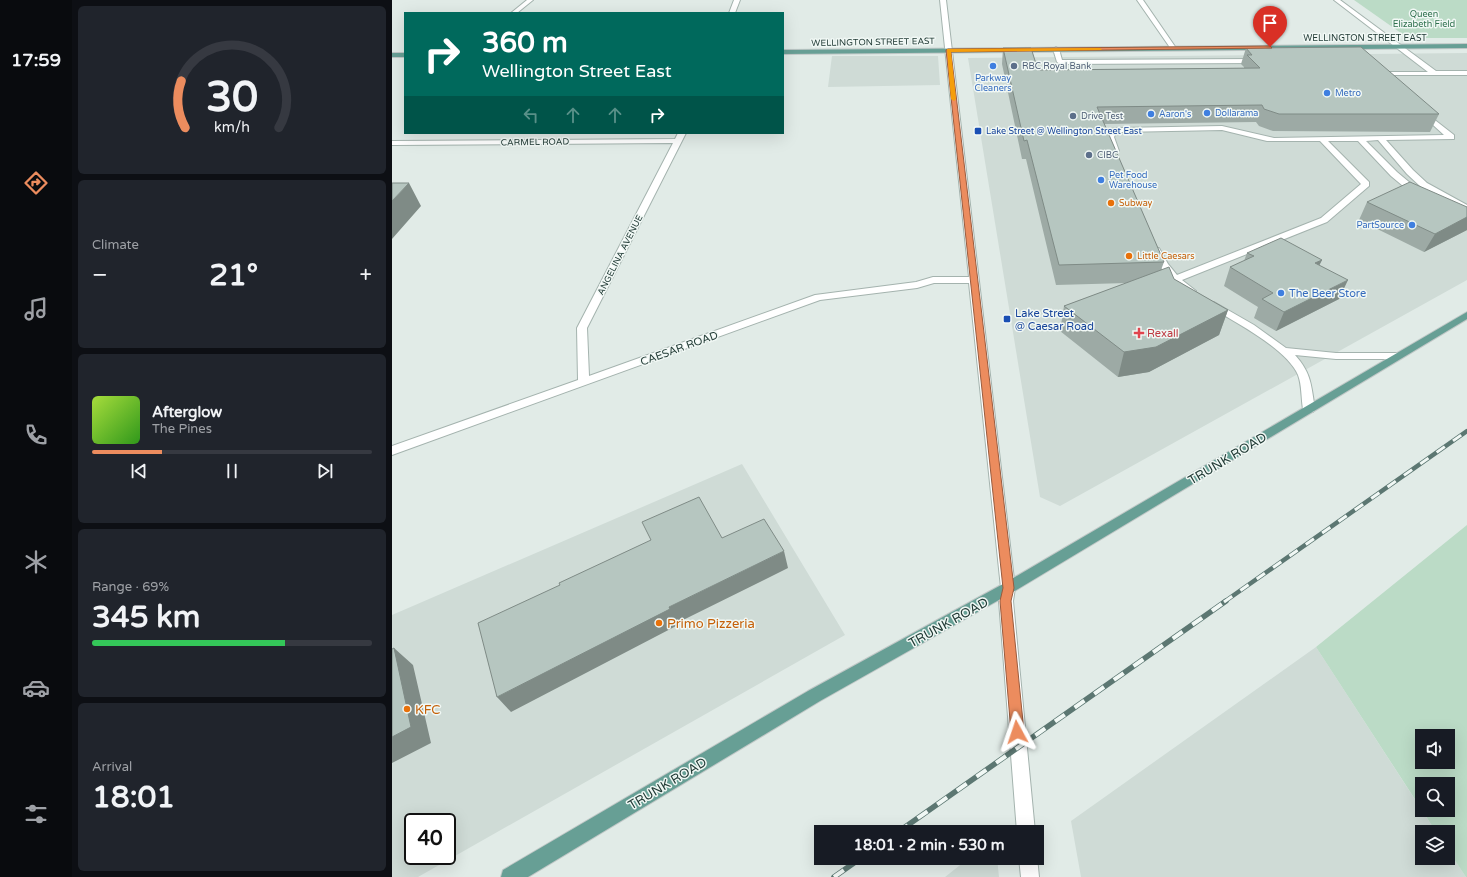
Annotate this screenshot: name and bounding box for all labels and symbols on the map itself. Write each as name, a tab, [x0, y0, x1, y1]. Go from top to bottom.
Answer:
pin	[1253, 6, 1287, 47]
park label: Queen Elizabeth Field	[1393, 9, 1455, 30]
street label: WELLINGTON STREET EAST	[1303, 33, 1427, 44]
street label: WELLINGTON STREET EAST	[811, 36, 935, 49]
marker: Parkway Cleaners	[988, 61, 998, 71]
marker: RBC Royal Bank	[1009, 61, 1019, 71]
place label: RBC Royal Bank	[1022, 61, 1091, 72]
place label: Parkway Cleaners	[975, 73, 1012, 94]
marker: Metro	[1322, 88, 1332, 98]
place label: Metro	[1335, 88, 1361, 99]
marker: Dollarama	[1202, 108, 1212, 118]
place label: Dollarama	[1215, 108, 1258, 119]
marker: Aaron's	[1146, 109, 1156, 119]
place label: Aaron's	[1159, 109, 1191, 120]
marker: Drive Test	[1068, 111, 1078, 121]
place label: Drive Test	[1081, 111, 1124, 122]
marker: Lake Street @ Wellington Street East	[973, 126, 983, 136]
place label: Lake Street @ Wellington Street East	[986, 126, 1142, 137]
street label: CARMEL ROAD	[501, 136, 570, 149]
marker: CIBC	[1084, 150, 1094, 160]
place label: CIBC	[1097, 150, 1118, 161]
place label: Pet Food Warehouse	[1109, 170, 1157, 191]
marker: Pet Food Warehouse	[1096, 175, 1106, 185]
marker: Subway	[1106, 198, 1116, 208]
place label: Subway	[1119, 198, 1153, 209]
street label: ANGELINA AVENUE	[595, 213, 646, 297]
place label: PartSource	[1357, 220, 1404, 231]
marker: PartSource	[1407, 220, 1417, 230]
marker: Little Caesars	[1124, 251, 1134, 261]
place label: Little Caesars	[1137, 251, 1195, 262]
place label: The Beer Store	[1289, 287, 1366, 300]
marker: The Beer Store	[1276, 288, 1286, 298]
place label: Lake Street @ Caesar Road	[1015, 307, 1094, 333]
marker: Lake Street @ Caesar Road	[1002, 314, 1012, 324]
place label: Rexall	[1147, 327, 1179, 340]
street label: CAESAR ROAD	[639, 328, 720, 369]
marker: Rexall	[1134, 328, 1144, 338]
street label: TRUNK ROAD	[1185, 429, 1270, 489]
street label: TRUNK ROAD	[906, 594, 991, 651]
place label: Primo Pizzeria	[667, 616, 755, 632]
marker: Primo Pizzeria	[654, 618, 664, 628]
place label: KFC	[415, 702, 440, 718]
marker: KFC	[402, 704, 412, 714]
position arrow	[996, 711, 1038, 753]
street label: TRUNK ROAD	[625, 754, 710, 814]
speed limit sign: 40	[404, 813, 456, 865]

